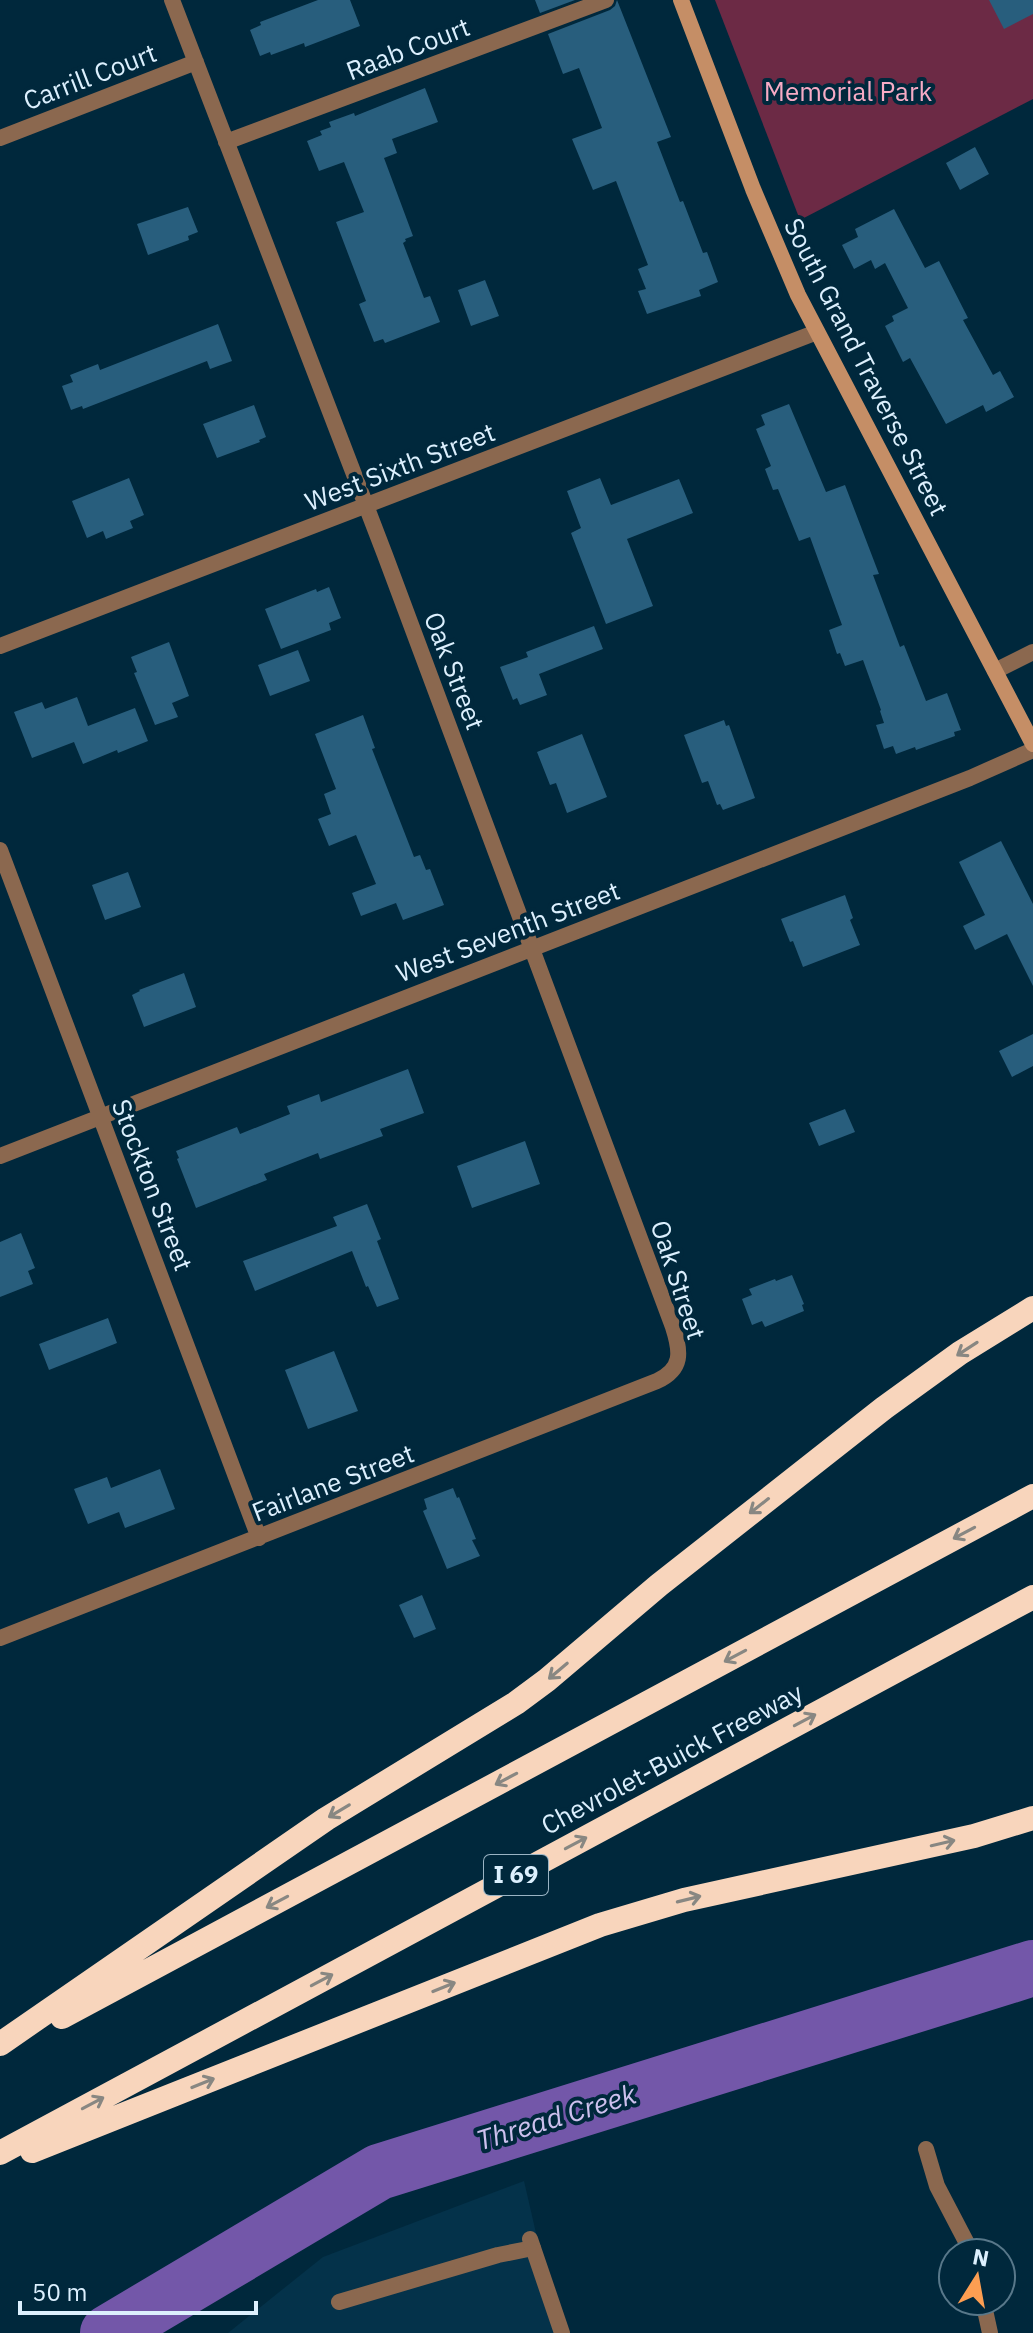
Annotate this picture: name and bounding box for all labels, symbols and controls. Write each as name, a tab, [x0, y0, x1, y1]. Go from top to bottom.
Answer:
street label: Raab Court	[341, 9, 474, 87]
street label: Carrill Court	[18, 35, 161, 117]
park label: Memorial Park	[764, 74, 932, 108]
street label: South Grand Traverse Street	[777, 212, 957, 521]
street label: West Sixth Street	[300, 414, 500, 518]
street label: Oak Street	[417, 607, 493, 734]
street label: West Seventh Street	[391, 873, 624, 989]
street label: Stockton Street	[105, 1094, 201, 1275]
street label: Oak Street	[644, 1216, 714, 1344]
one-way arrow	[956, 1341, 978, 1358]
street label: Fairlane Street	[247, 1436, 418, 1529]
one-way arrow	[749, 1497, 770, 1515]
one-way arrow	[953, 1525, 977, 1541]
one-way arrow	[724, 1648, 748, 1664]
one-way arrow	[548, 1661, 569, 1679]
street label: Chevrolet-Buick Freeway	[535, 1675, 808, 1842]
one-way arrow	[792, 1711, 816, 1727]
one-way arrow	[495, 1771, 518, 1787]
one-way arrow	[329, 1802, 351, 1819]
one-way arrow	[563, 1835, 587, 1850]
one-way arrow	[929, 1835, 955, 1850]
road number: I 69	[484, 1855, 548, 1895]
one-way arrow	[675, 1891, 701, 1906]
one-way arrow	[266, 1894, 289, 1910]
one-way arrow	[310, 1971, 334, 1987]
one-way arrow	[431, 1979, 456, 1993]
one-way arrow	[190, 2075, 215, 2089]
water label: Thread Creek	[472, 2075, 641, 2158]
one-way arrow	[81, 2095, 105, 2110]
north arrow	[937, 2237, 1017, 2317]
text: N	[970, 2241, 992, 2273]
scale bar	[20, 2265, 256, 2315]
text: 50 m	[32, 2276, 87, 2308]

